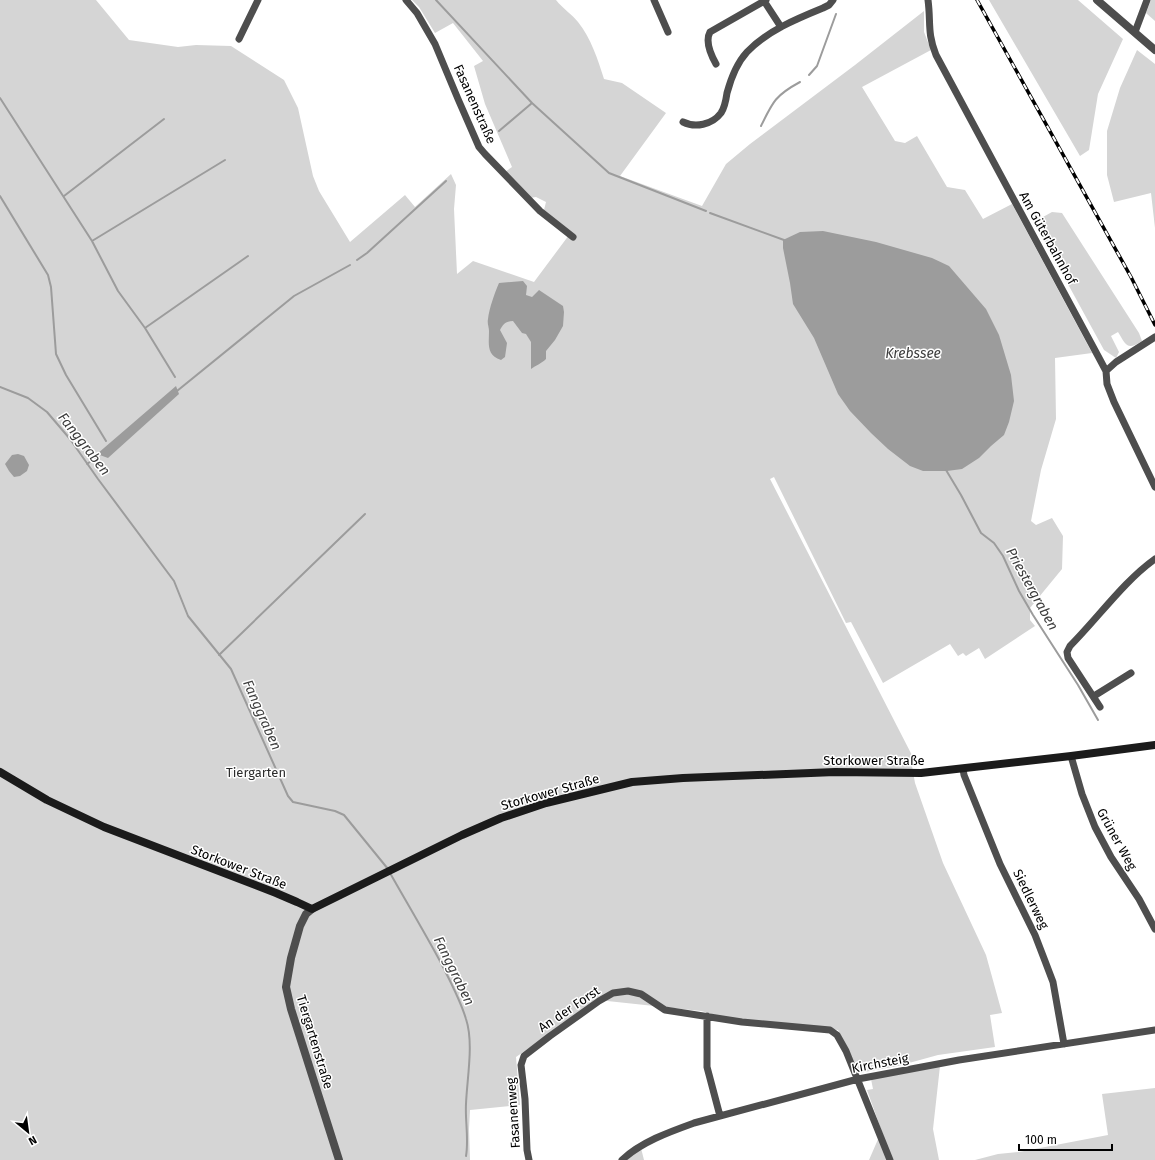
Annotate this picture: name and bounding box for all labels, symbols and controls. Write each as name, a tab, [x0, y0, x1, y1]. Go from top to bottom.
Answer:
street label: Fasanenstraße	[451, 62, 499, 146]
street label: Am Güterbahnhof	[1016, 189, 1081, 288]
water label: Krebssee	[885, 345, 941, 362]
water label: Fanggraben	[54, 409, 114, 479]
water label: Priestergraben	[1002, 545, 1062, 633]
water label: Fanggraben	[239, 677, 285, 753]
street label: Storkower Straße	[823, 753, 925, 768]
park label: Tiergarten	[226, 765, 286, 780]
street label: Storkower Straße	[499, 771, 601, 813]
street label: Grüner Weg	[1094, 805, 1140, 873]
street label: Storkower Straße	[189, 842, 289, 892]
street label: Siedlerweg	[1010, 867, 1052, 932]
water label: Fanggraben	[430, 934, 478, 1008]
street label: An der Forst	[535, 983, 603, 1035]
street label: Tiergartenstraße	[294, 993, 336, 1091]
street label: Kirchsteig	[850, 1050, 910, 1076]
street label: Fasanenweg	[503, 1077, 523, 1149]
north arrow	[8, 1112, 48, 1152]
scale bar	[1019, 1126, 1112, 1152]
text: N	[26, 1133, 39, 1148]
text: 100 m	[1025, 1133, 1057, 1147]

